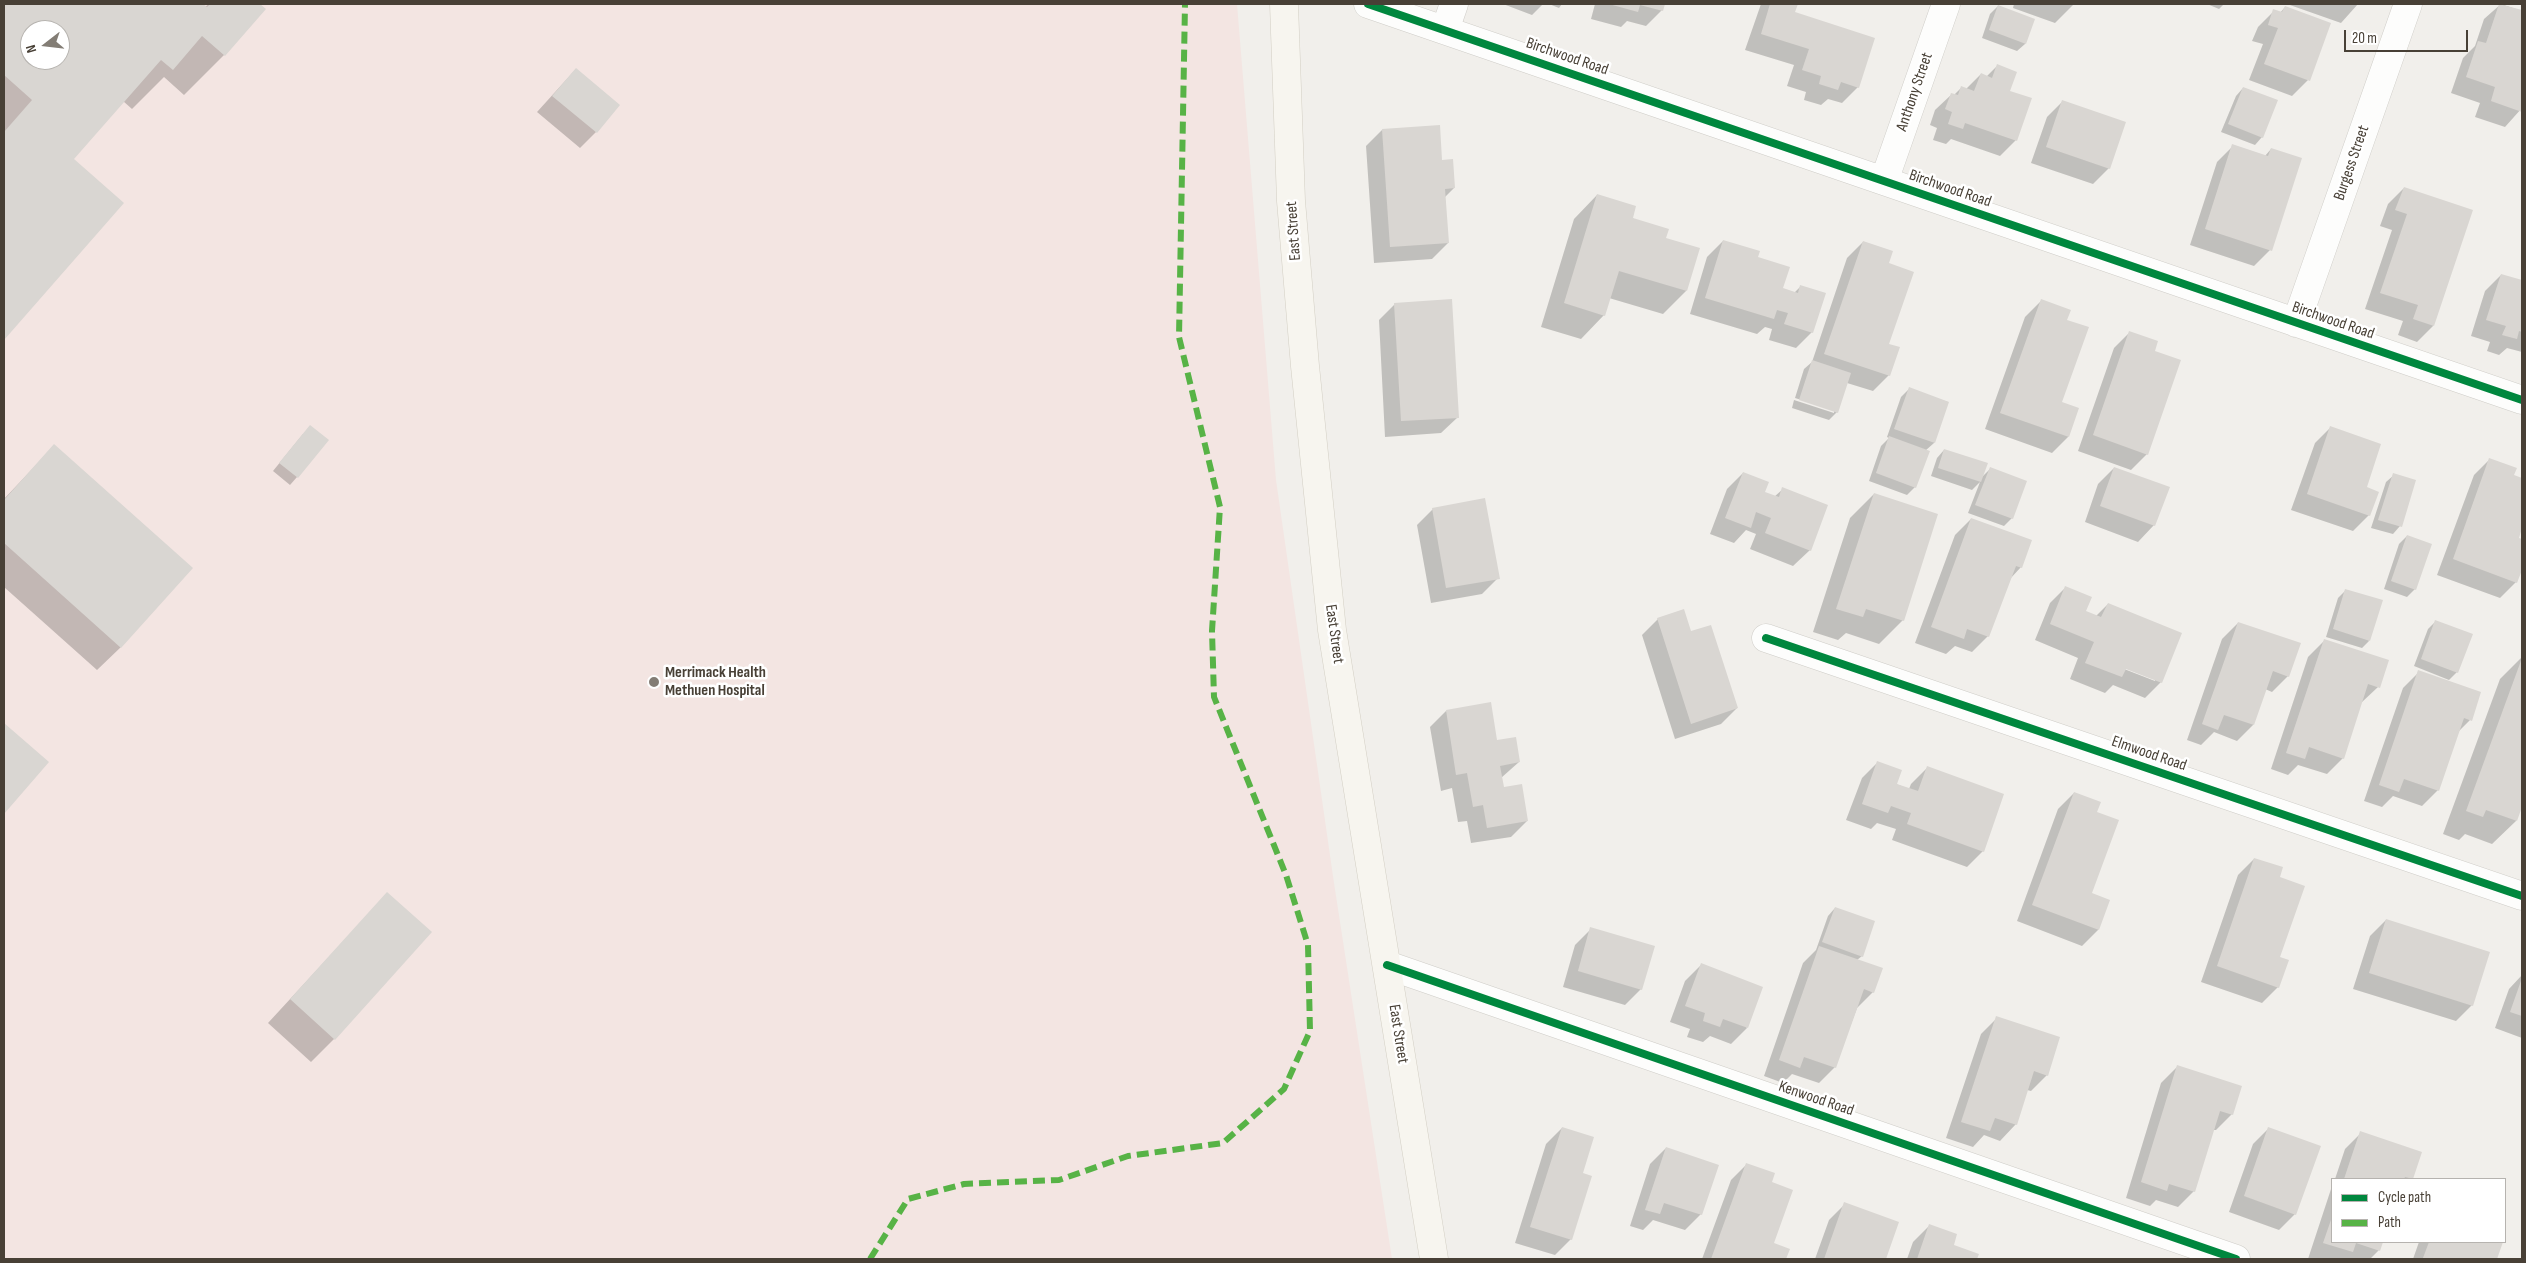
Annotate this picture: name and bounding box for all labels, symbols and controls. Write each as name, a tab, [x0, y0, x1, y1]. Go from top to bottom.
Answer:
north arrow	[20, 20, 70, 70]
scale bar	[2346, 20, 2470, 52]
text: 20 m	[2352, 29, 2377, 48]
street label: Birchwood Road	[1523, 34, 1611, 80]
text: N	[22, 43, 40, 55]
street label: Anthony Street	[1893, 50, 1937, 134]
street label: Burgess Street	[2330, 123, 2374, 203]
street label: Birchwood Road	[1906, 166, 1994, 212]
street label: East Street	[1282, 201, 1306, 261]
street label: Birchwood Road	[2289, 298, 2377, 344]
street label: East Street	[1320, 603, 1348, 665]
place label: Merrimack Health Methuen Hospital	[665, 663, 766, 701]
marker: Merrimack Health Methuen Hospital	[647, 675, 661, 689]
street label: Elmwood Road	[2109, 732, 2189, 776]
street label: East Street	[1384, 1003, 1412, 1065]
street label: Kenwood Road	[1776, 1077, 1856, 1121]
legend	[2331, 1178, 2506, 1243]
text: Cycle path	[2378, 1188, 2431, 1207]
text: Path	[2378, 1213, 2401, 1232]

